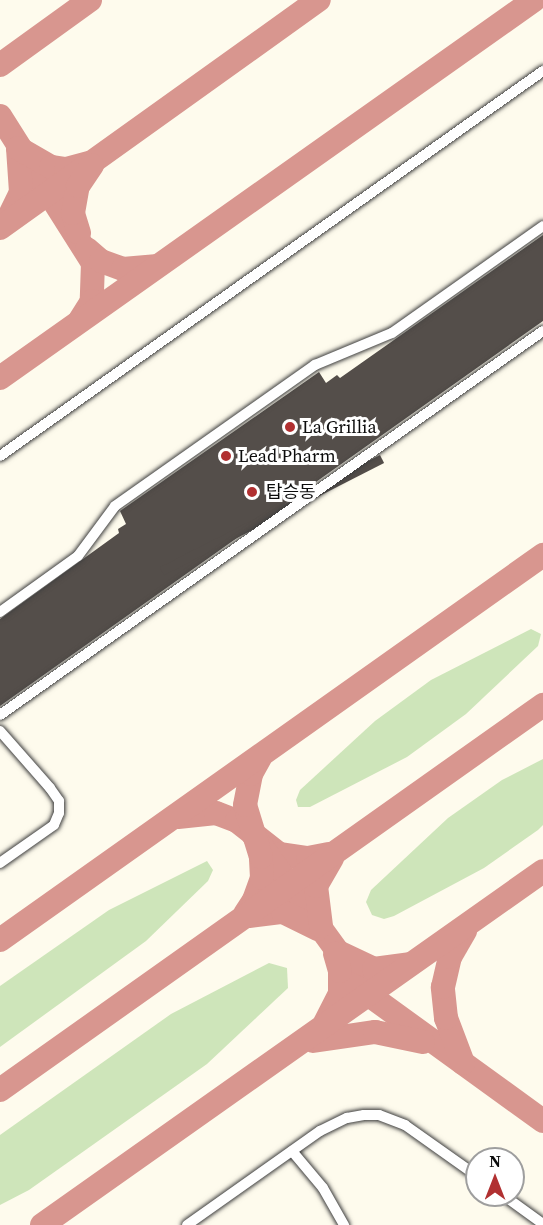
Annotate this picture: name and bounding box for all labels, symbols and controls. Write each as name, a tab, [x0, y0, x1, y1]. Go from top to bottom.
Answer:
place label: La Grillia	[302, 416, 377, 438]
marker: La Grillia	[283, 420, 297, 434]
place label: Lead Pharm	[238, 445, 336, 467]
marker: Lead Pharm	[219, 449, 233, 463]
place label: 탑승동	[266, 481, 316, 503]
marker: 탑승동	[243, 483, 261, 501]
north arrow	[465, 1147, 525, 1207]
text: N	[489, 1150, 501, 1172]

